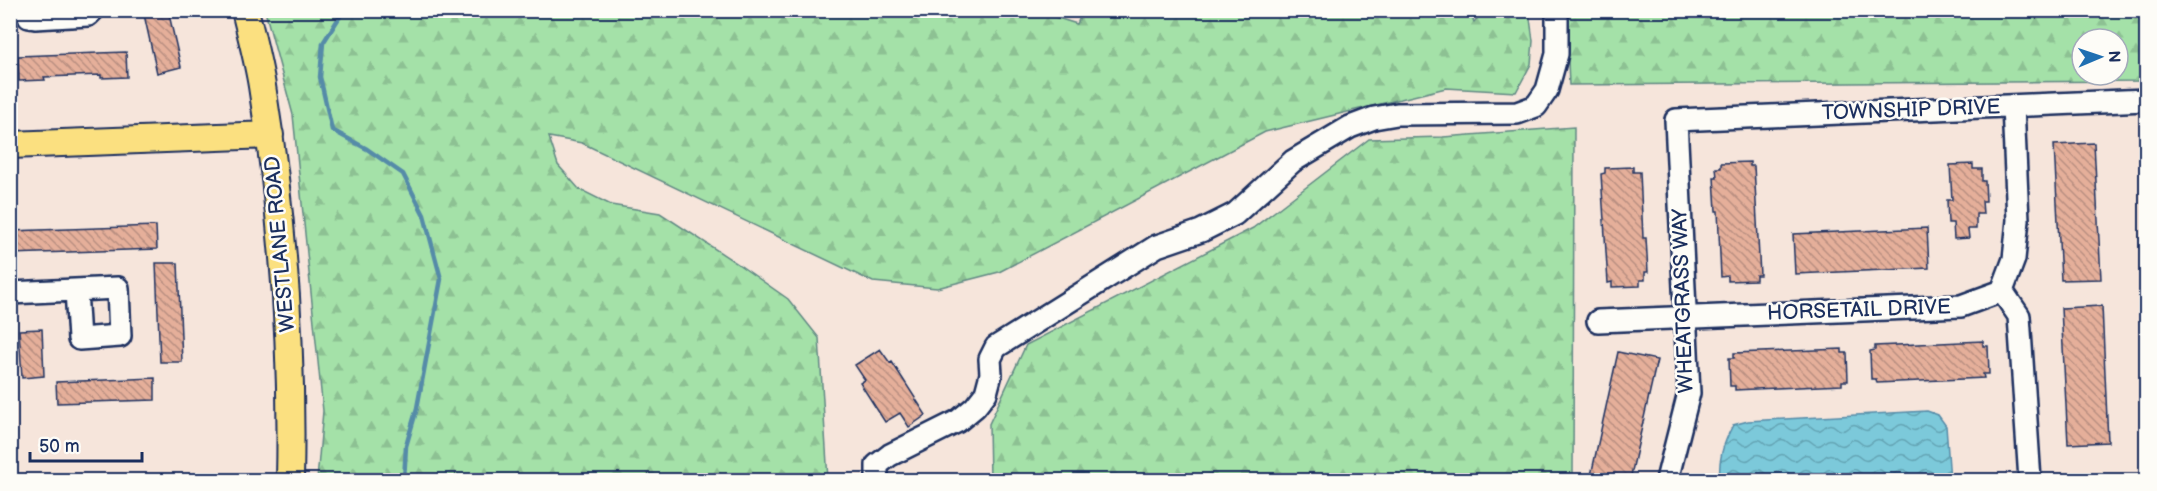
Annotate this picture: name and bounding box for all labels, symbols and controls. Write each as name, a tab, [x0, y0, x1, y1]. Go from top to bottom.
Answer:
north arrow	[2070, 27, 2130, 87]
text: N	[2104, 50, 2123, 63]
street label: TOWNSHIP DRIVE	[1821, 94, 2001, 126]
street label: WESTLANE ROAD	[260, 155, 300, 333]
street label: WHEATGRASS WAY	[1667, 208, 1699, 394]
street label: HORSETAIL DRIVE	[1767, 294, 1951, 326]
scale bar	[30, 425, 142, 463]
text: 50 m	[39, 436, 80, 457]

